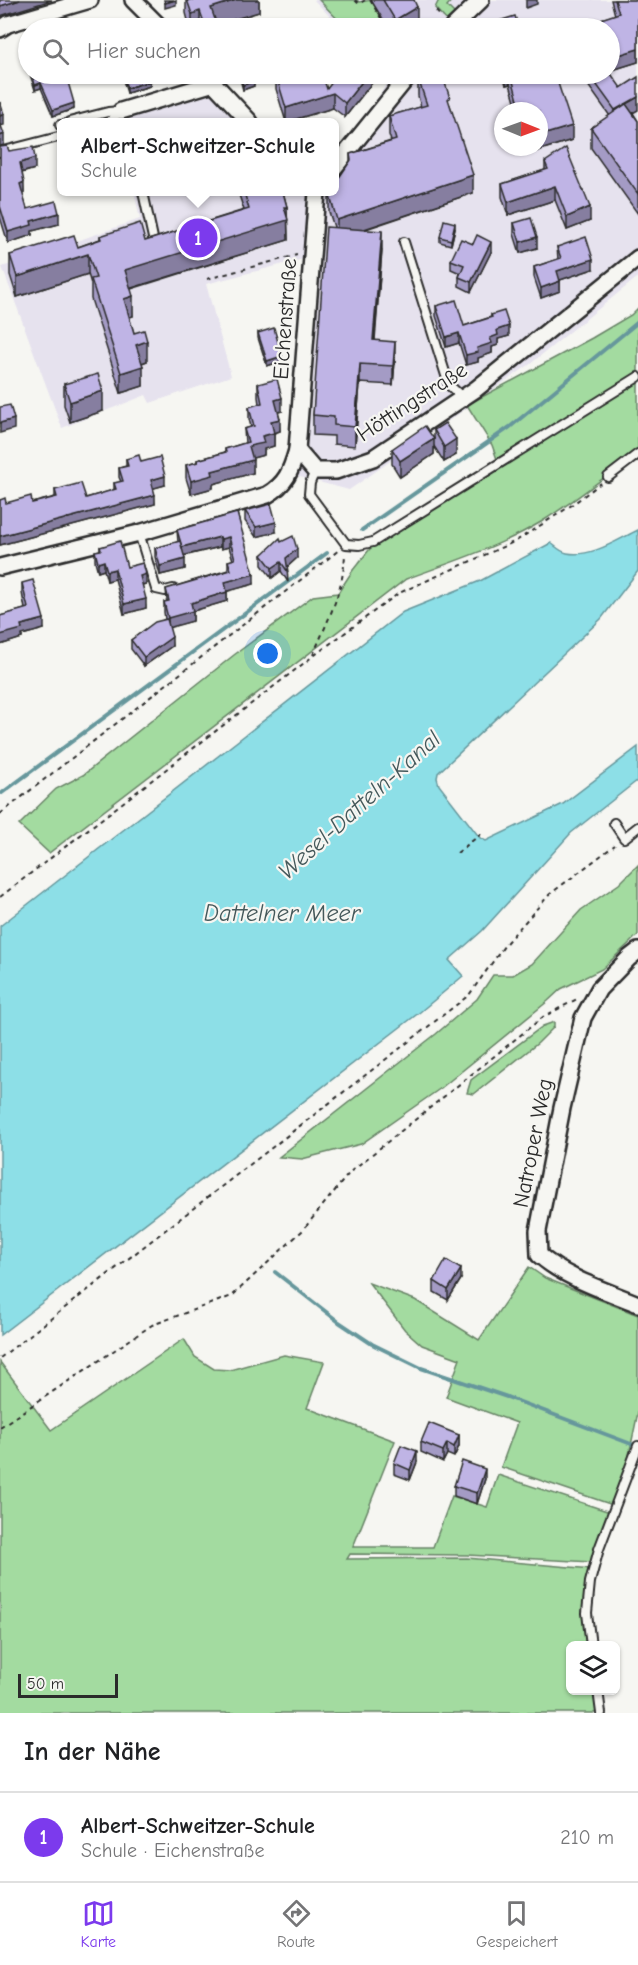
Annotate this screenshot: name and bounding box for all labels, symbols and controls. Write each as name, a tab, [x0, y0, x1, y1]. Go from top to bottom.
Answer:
search box	[18, 18, 620, 84]
icon: search	[39, 35, 72, 68]
text: Hier suchen	[87, 38, 201, 64]
north arrow	[494, 102, 548, 156]
popup	[57, 118, 339, 196]
text: Albert-Schweitzer-Schule	[81, 133, 315, 159]
text: Schule	[81, 159, 137, 182]
pin: 1	[178, 216, 218, 260]
street label: Eichenstraße	[268, 257, 302, 381]
street label: Höttingstraße	[352, 357, 472, 447]
your location	[253, 639, 282, 668]
water label: Wesel-Datteln-Kanal	[272, 724, 446, 885]
water label: Dattelner Meer	[204, 899, 362, 927]
street label: Natroper Weg	[508, 1076, 558, 1210]
map controls	[566, 1641, 620, 1695]
button: layers	[566, 1641, 620, 1695]
scale bar	[18, 1671, 118, 1698]
text: 50 m	[27, 1675, 64, 1693]
text: In der Nähe	[24, 1737, 161, 1767]
text: Albert-Schweitzer-Schule	[81, 1813, 315, 1839]
text: 1	[40, 1826, 47, 1849]
text: 210 m	[560, 1826, 614, 1849]
text: Schule · Eichenstraße	[81, 1839, 264, 1862]
tab: Karte	[80, 1897, 116, 1951]
tab: Route	[277, 1897, 315, 1951]
tab: Gespeichert	[476, 1897, 558, 1951]

